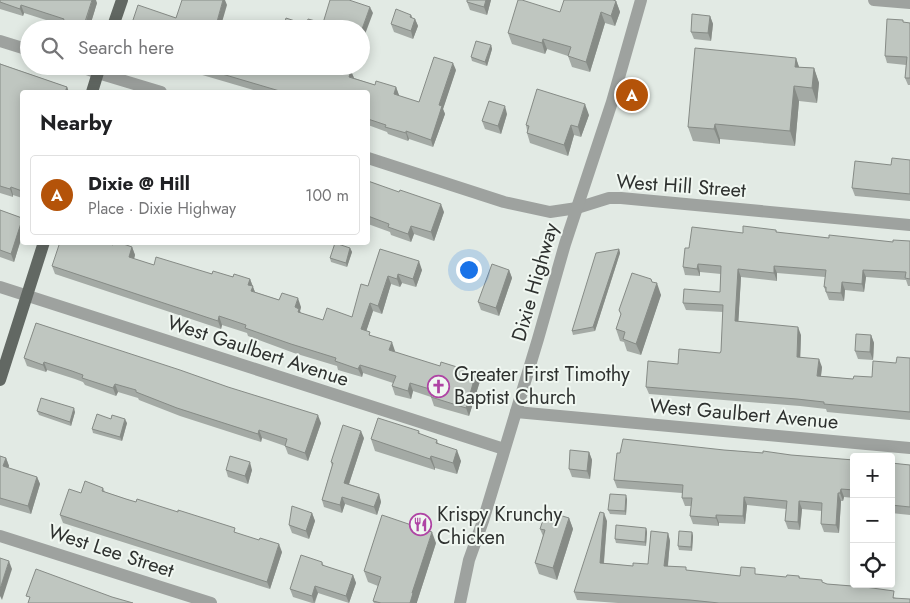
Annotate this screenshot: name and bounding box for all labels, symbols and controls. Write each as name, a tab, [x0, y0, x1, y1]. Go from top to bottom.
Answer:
search box	[20, 20, 370, 75]
icon: search	[38, 34, 66, 62]
text: Search here	[78, 34, 174, 61]
pin: A	[616, 76, 648, 114]
text: Nearby	[40, 108, 112, 138]
street label: West Hill Street	[615, 167, 747, 205]
text: Dixie @ Hill	[88, 170, 190, 197]
text: A	[51, 184, 63, 207]
text: 100 m	[305, 184, 349, 207]
text: Place · Dixie Highway	[88, 197, 236, 220]
street label: Dixie Highway	[504, 219, 566, 345]
your location	[456, 257, 482, 283]
street label: West Gaulbert Avenue	[164, 308, 352, 394]
place label: Greater First Timothy Baptist Church	[454, 360, 630, 412]
church icon: Greater First Timothy Baptist Church	[426, 374, 450, 398]
street label: West Gaulbert Avenue	[648, 391, 840, 437]
map controls	[850, 453, 895, 588]
button: +	[850, 453, 895, 498]
button: −	[850, 498, 895, 543]
place label: Krispy Krunchy Chicken	[437, 500, 562, 552]
restaurant icon: Krispy Krunchy Chicken	[409, 513, 433, 537]
street label: West Lee Street	[44, 517, 178, 585]
button: locate	[850, 543, 895, 588]

